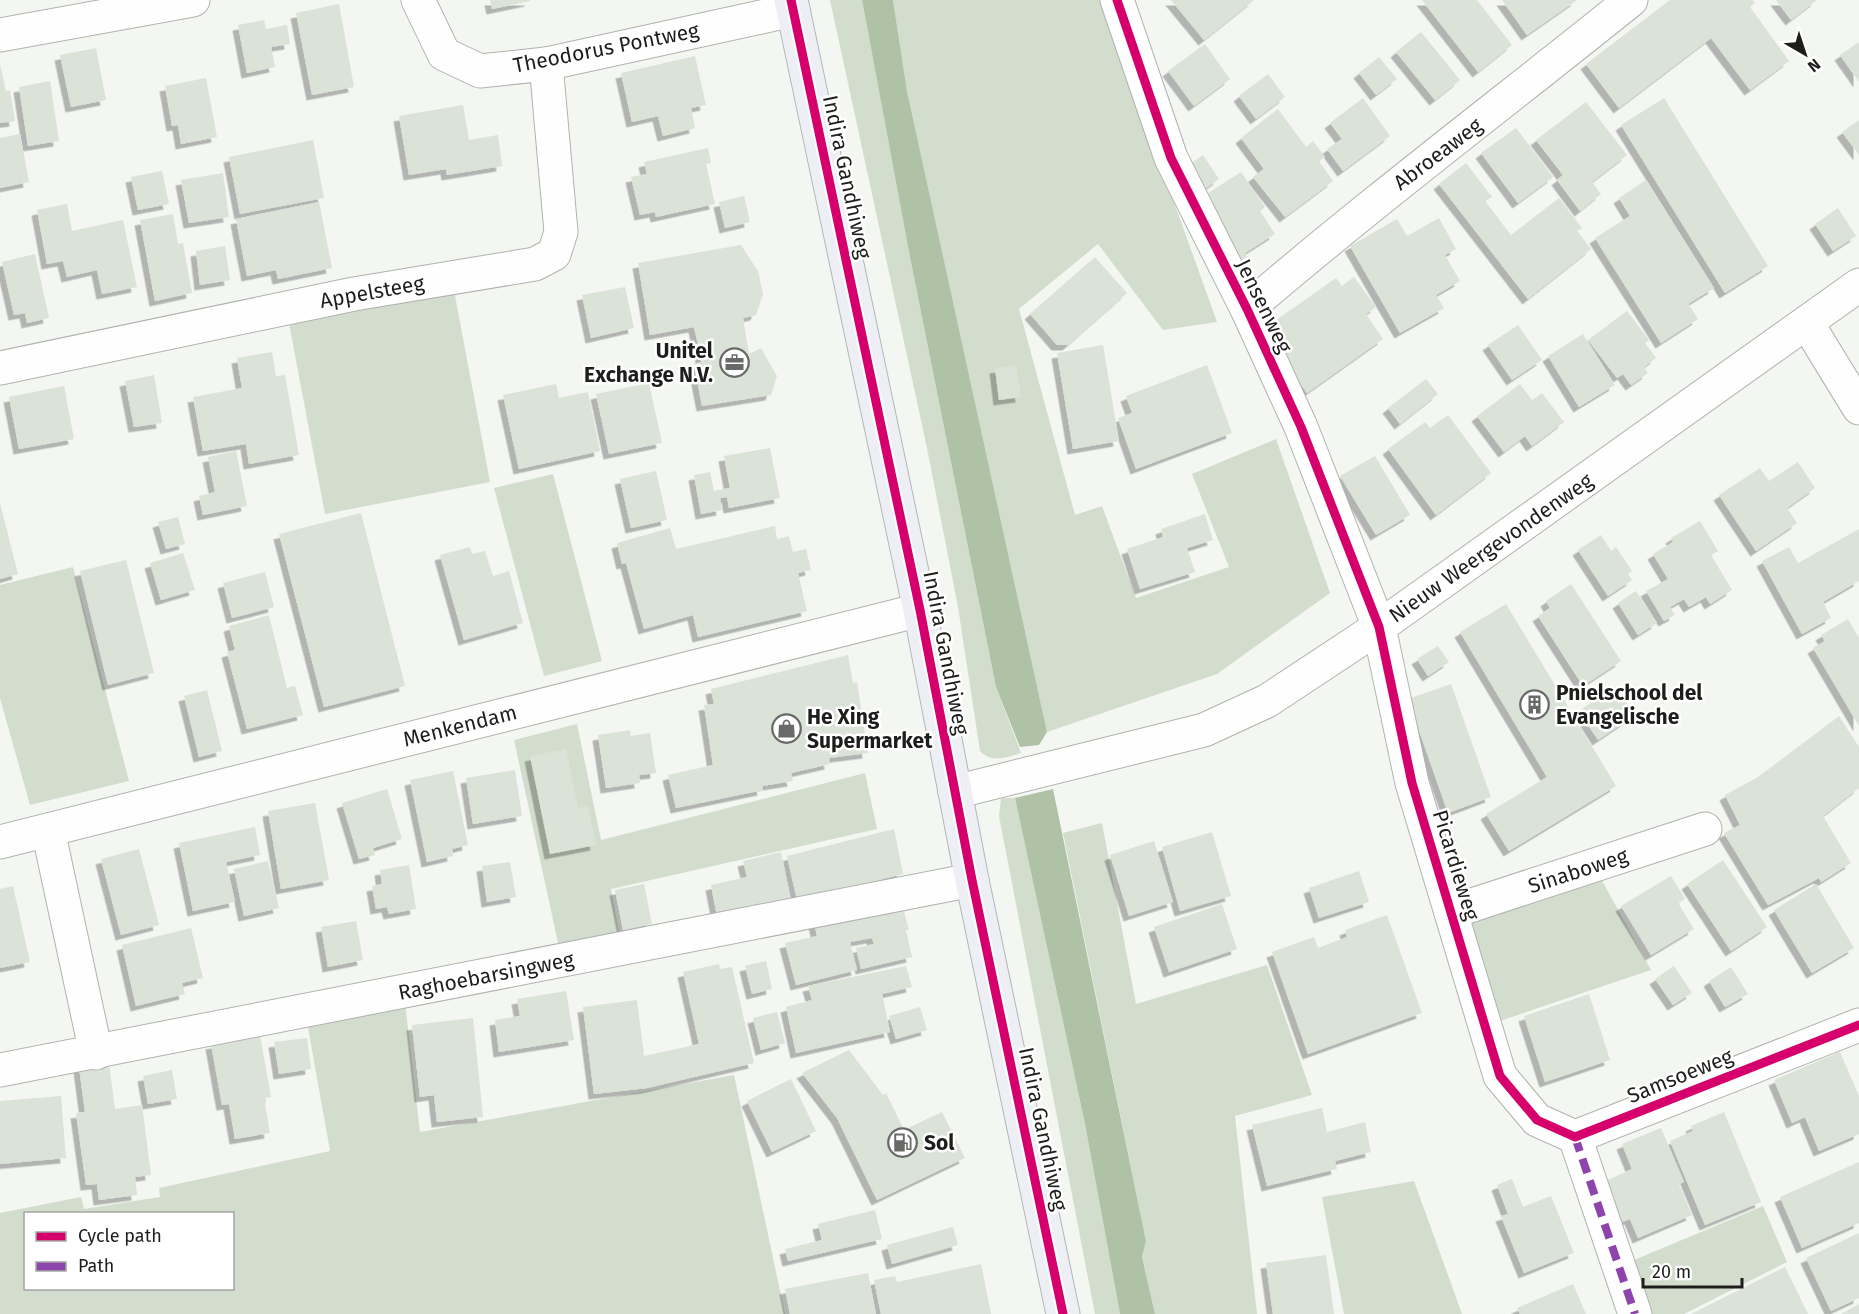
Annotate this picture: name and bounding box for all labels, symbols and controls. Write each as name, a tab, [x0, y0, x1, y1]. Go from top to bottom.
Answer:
street label: Theodorus Pontweg	[511, 17, 701, 79]
north arrow	[1775, 24, 1835, 84]
text: N	[1804, 55, 1824, 76]
street label: Indira Gandhiweg	[817, 93, 877, 261]
street label: Abroeaweg	[1389, 112, 1488, 196]
street label: Jensenweg	[1230, 255, 1298, 357]
street label: Appelsteeg	[318, 270, 426, 314]
place label: Unitel Exchange N.V.	[584, 338, 714, 388]
office icon: Unitel Exchange N.V.	[718, 347, 750, 379]
street label: Nieuw Weergevondenweg	[1384, 468, 1598, 628]
street label: Indira Gandhiweg	[917, 569, 975, 737]
place label: Pnielschool del Evangelische	[1556, 680, 1703, 730]
building icon: Pnielschool del Evangelische	[1519, 689, 1551, 721]
street label: Menkendam	[400, 699, 520, 753]
place label: He Xing Supermarket	[807, 704, 933, 754]
shop icon: He Xing Supermarket	[770, 713, 802, 745]
street label: Picardieweg	[1427, 807, 1485, 923]
street label: Sinaboweg	[1525, 843, 1631, 899]
street label: Raghoebarsingweg	[396, 946, 576, 1006]
street label: Samsoeweg	[1623, 1043, 1737, 1109]
street label: Indira Gandhiweg	[1013, 1045, 1073, 1213]
fuel station icon: Sol	[887, 1127, 919, 1159]
place label: Sol	[924, 1130, 955, 1156]
legend	[24, 1212, 234, 1290]
text: Cycle path	[78, 1225, 162, 1247]
scale bar	[1643, 1251, 1742, 1289]
text: Path	[78, 1255, 114, 1277]
text: 20 m	[1652, 1261, 1691, 1283]

